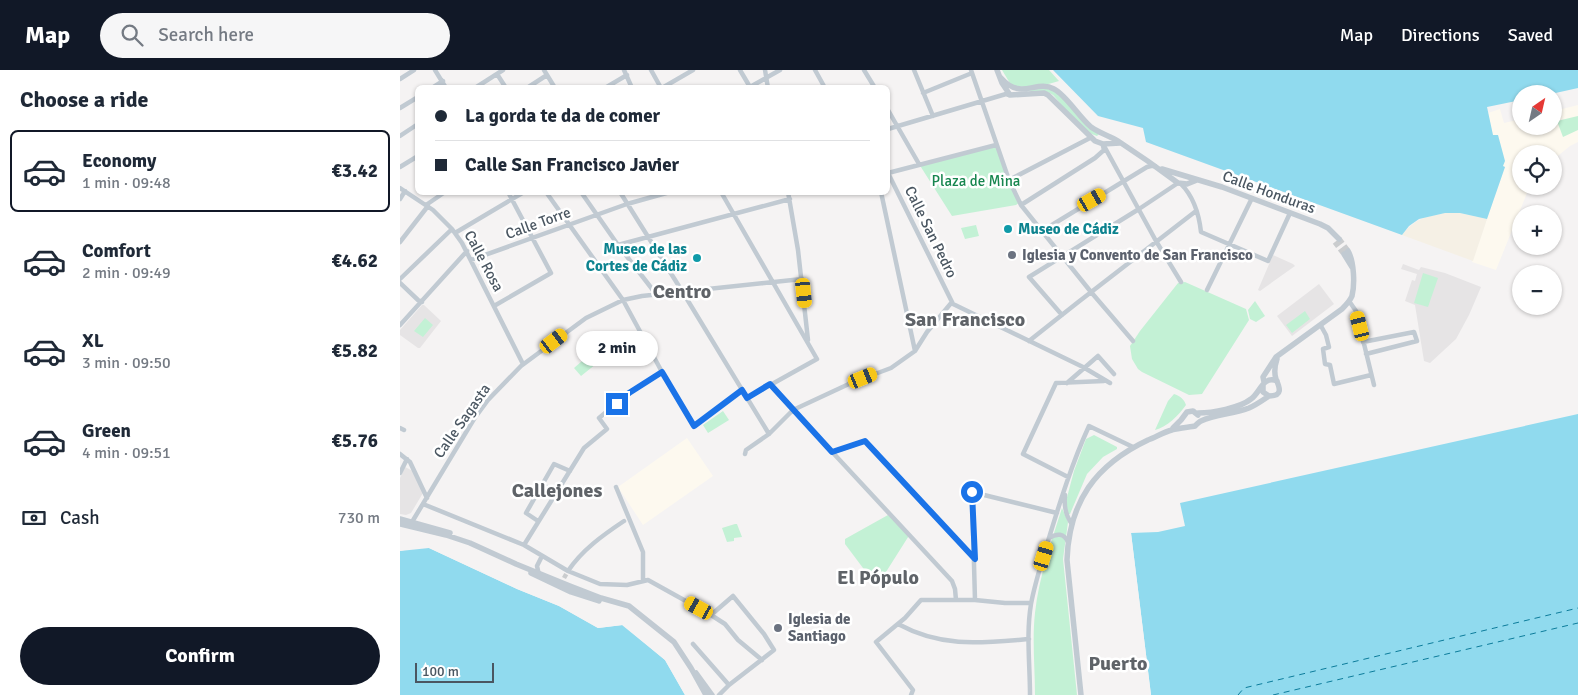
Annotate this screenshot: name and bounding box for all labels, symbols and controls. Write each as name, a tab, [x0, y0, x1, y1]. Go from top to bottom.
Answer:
search box	[100, 13, 450, 58]
text: Map	[25, 20, 70, 50]
icon: search	[118, 21, 146, 49]
text: Search here	[158, 23, 254, 47]
text: Map	[1340, 24, 1373, 46]
text: Directions	[1401, 24, 1480, 46]
text: Saved	[1508, 24, 1553, 46]
north arrow	[1512, 85, 1562, 135]
map controls	[1512, 85, 1562, 315]
text: Choose a ride	[20, 86, 148, 113]
text: La gorda te da de comer	[465, 104, 660, 128]
button: locate	[1512, 145, 1562, 195]
icon: car	[22, 149, 67, 194]
text: Economy	[82, 149, 156, 173]
text: Calle San Francisco Javier	[465, 153, 679, 177]
text: €3.42	[332, 159, 378, 183]
street label: Calle Honduras	[1220, 167, 1318, 217]
park label: Plaza de Mina	[932, 172, 1020, 190]
text: 1 min · 09:48	[82, 173, 171, 193]
street label: Calle San Pedro	[901, 183, 961, 281]
car	[1075, 186, 1108, 214]
street label: Calle Torre	[503, 203, 573, 243]
button: +	[1512, 205, 1562, 255]
place label: Museo de Cádiz	[1018, 220, 1119, 238]
marker: Museo de Cádiz	[1002, 223, 1014, 235]
street label: Calle Rosa	[460, 227, 508, 295]
icon: car	[22, 239, 67, 284]
text: Comfort	[82, 239, 151, 263]
place label: Museo de las Cortes de Cádiz	[586, 240, 687, 275]
place label: Iglesia y Convento de San Francisco	[1022, 246, 1253, 264]
text: €4.62	[332, 249, 378, 273]
marker: Iglesia y Convento de San Francisco	[1006, 249, 1018, 261]
marker: Museo de las Cortes de Cádiz	[691, 252, 703, 264]
text: 2 min · 09:49	[82, 263, 171, 283]
button: −	[1512, 265, 1562, 315]
car	[794, 277, 813, 309]
district label: Centro	[653, 279, 711, 304]
district label: San Francisco	[905, 307, 1025, 332]
car	[1349, 310, 1370, 342]
car	[537, 326, 570, 356]
icon: car	[22, 329, 67, 374]
text: XL	[82, 329, 104, 353]
callout: 2 min	[576, 332, 658, 366]
text: 2 min	[598, 338, 636, 358]
text: €5.82	[332, 339, 378, 363]
text: 3 min · 09:50	[82, 353, 171, 373]
car	[846, 365, 879, 391]
street label: Calle Sagasta	[430, 380, 494, 462]
route end	[606, 393, 628, 415]
icon: car	[22, 419, 67, 464]
text: Green	[82, 419, 131, 443]
text: €5.76	[332, 429, 378, 453]
text: 4 min · 09:51	[82, 443, 171, 463]
district label: Callejones	[512, 478, 602, 503]
route start	[961, 481, 983, 503]
icon: cash	[20, 504, 48, 532]
text: Cash	[60, 506, 100, 530]
text: 730 m	[338, 508, 380, 528]
car	[1032, 539, 1055, 573]
district label: El Pópulo	[837, 565, 919, 590]
car	[682, 594, 715, 622]
place label: Iglesia de Santiago	[788, 610, 850, 645]
marker: Iglesia de Santiago	[772, 622, 784, 634]
button: Confirm	[20, 627, 380, 685]
district label: Puerto	[1089, 651, 1147, 676]
scale bar	[415, 660, 494, 683]
text: 100 m	[422, 663, 459, 680]

